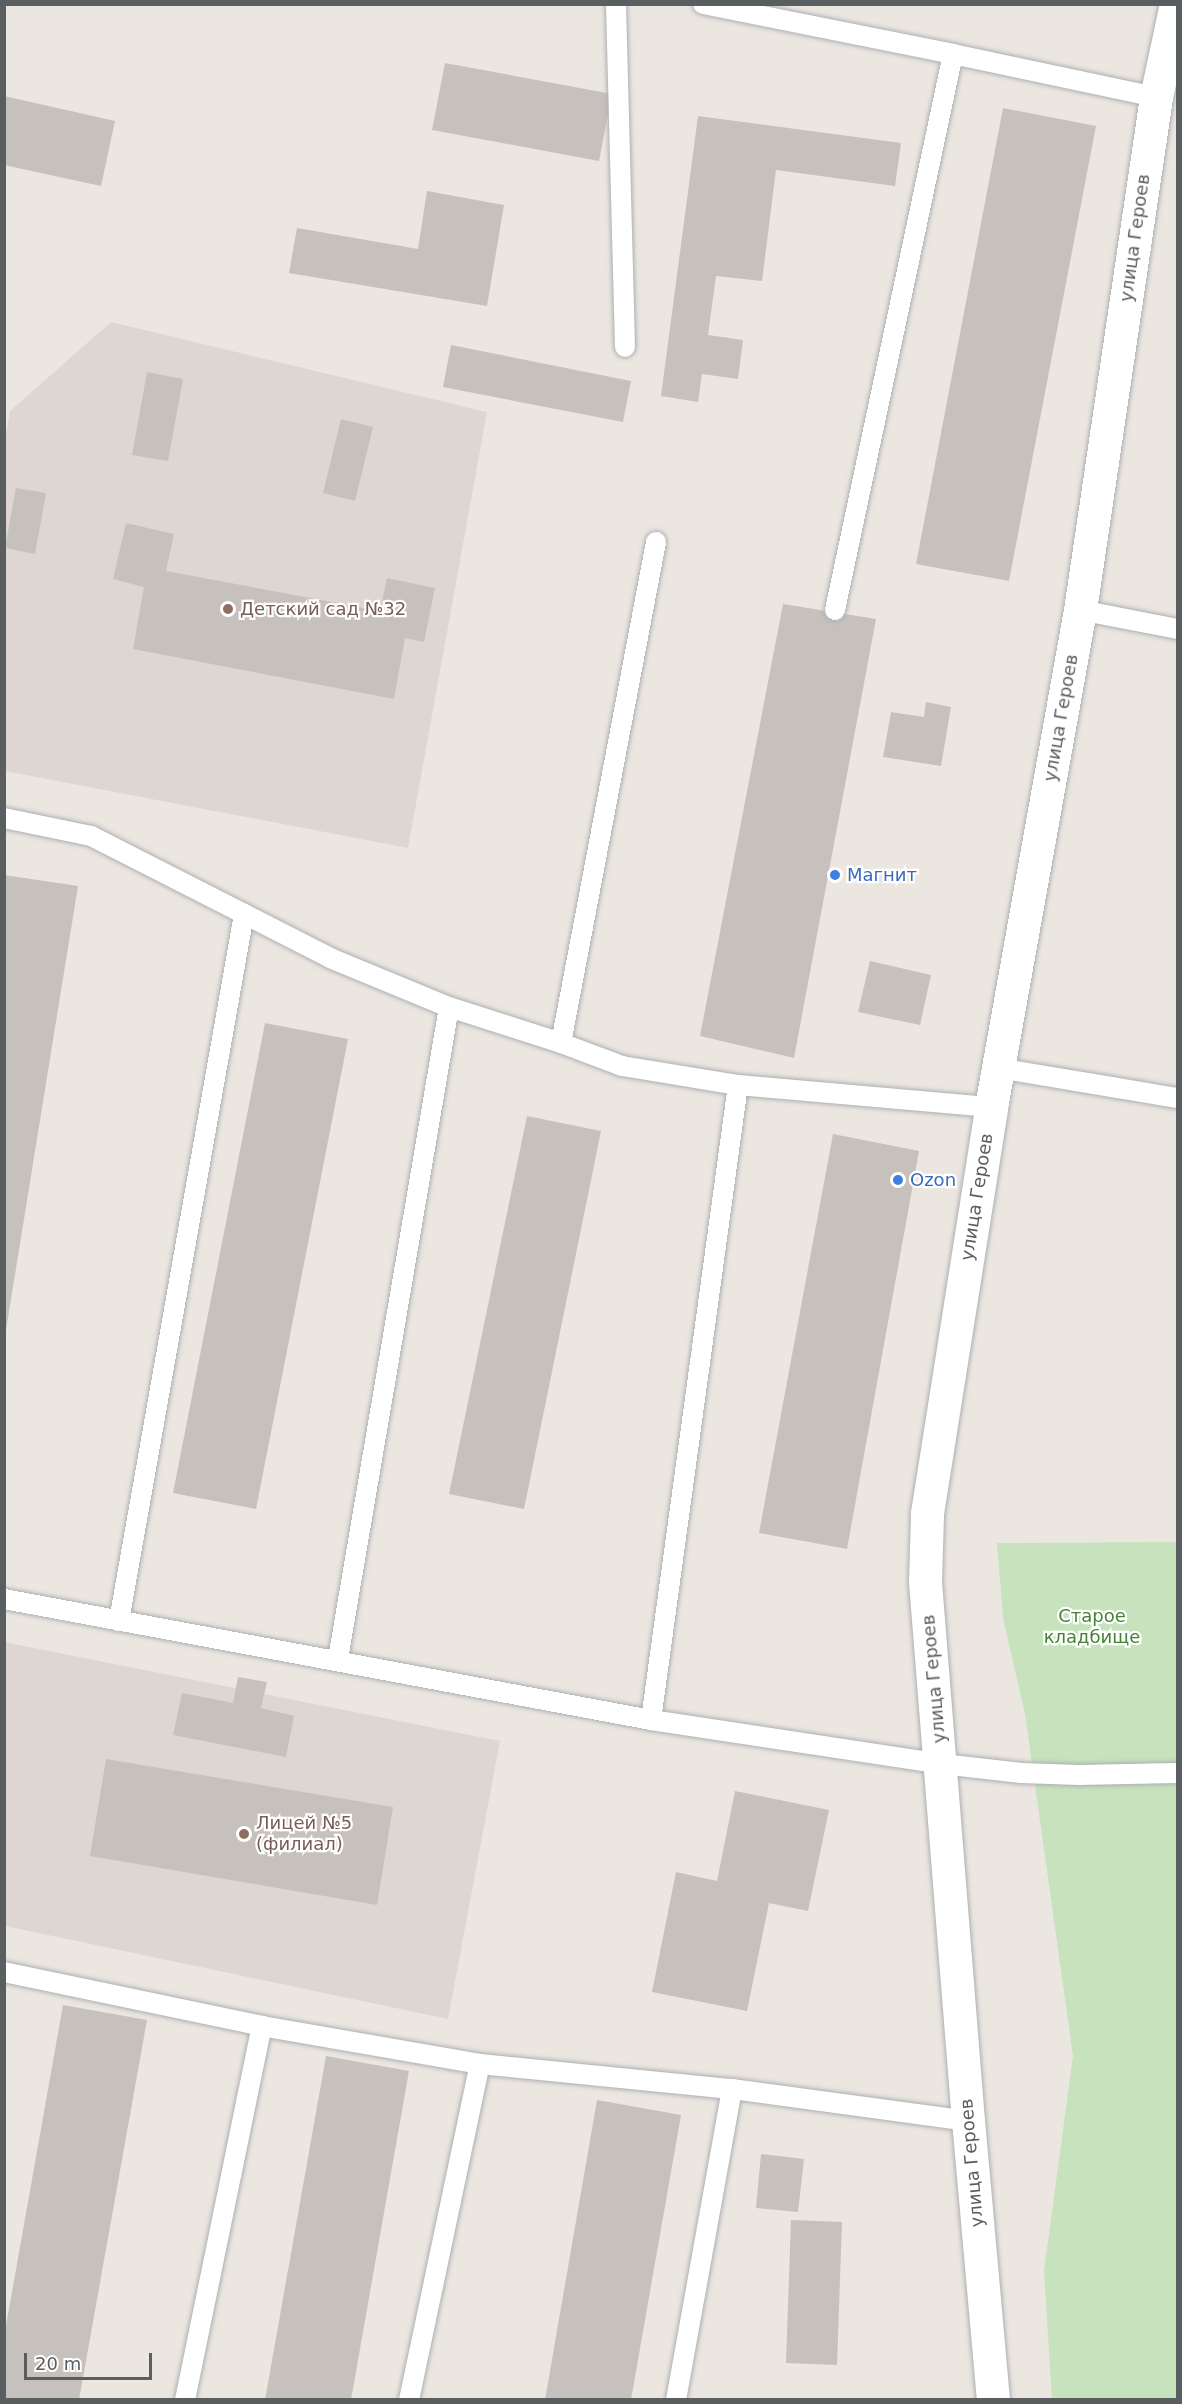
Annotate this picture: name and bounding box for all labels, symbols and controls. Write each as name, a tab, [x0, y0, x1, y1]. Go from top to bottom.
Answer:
street label: улица Героев	[1115, 173, 1155, 303]
place label: Детский сад №32	[240, 598, 406, 620]
marker: Детский сад №32	[221, 602, 235, 616]
street label: улица Героев	[1039, 653, 1083, 783]
place label: Магнит	[847, 864, 917, 886]
marker: Магнит	[828, 868, 842, 882]
street label: улица Героев	[956, 1132, 998, 1262]
place label: Ozon	[910, 1169, 956, 1191]
marker: Ozon	[891, 1173, 905, 1187]
park label: Старое кладбище	[1044, 1606, 1140, 1648]
street label: улица Героев	[918, 1614, 950, 1744]
place label: Лицей №5 (филиал)	[256, 1813, 352, 1856]
marker: Лицей №5 (филиал)	[237, 1827, 251, 1841]
street label: улица Героев	[956, 2098, 988, 2228]
scale bar	[27, 2341, 154, 2379]
text: 20 m	[35, 2353, 81, 2374]

